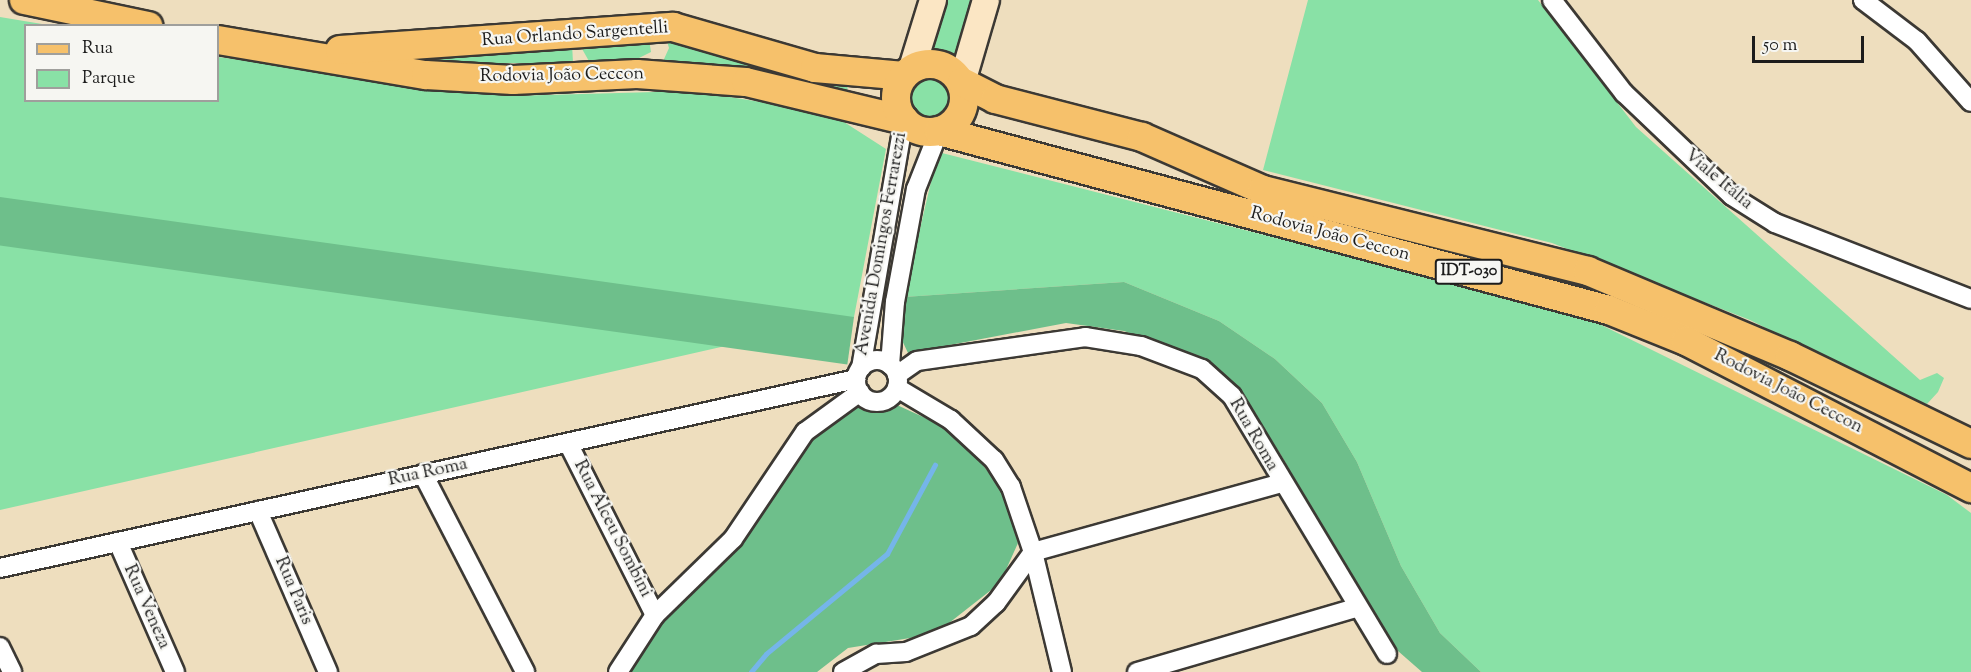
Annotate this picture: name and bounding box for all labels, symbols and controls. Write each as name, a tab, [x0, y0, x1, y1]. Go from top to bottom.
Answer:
street label: Rua Orlando Sargentelli	[481, 18, 669, 52]
legend	[24, 24, 219, 102]
scale bar	[1755, 24, 1868, 62]
text: 50 m	[1763, 33, 1797, 59]
text: Rua	[82, 36, 113, 62]
street label: Rodovia João Ceccon	[480, 64, 644, 88]
text: Parque	[82, 66, 135, 92]
street label: Avenida Domingos Ferrarezzi	[852, 131, 912, 357]
street label: Viale Itália	[1679, 145, 1757, 215]
street label: Rodovia João Ceccon	[1248, 203, 1412, 267]
road number: IDT-030	[1434, 259, 1504, 285]
street label: Rodovia João Ceccon	[1710, 345, 1866, 439]
street label: Rua Roma	[1224, 395, 1282, 475]
street label: Rua Roma	[386, 454, 470, 492]
street label: Rua Alceu Sombini	[568, 457, 656, 601]
street label: Rua Paris	[269, 554, 317, 628]
street label: Rua Veneza	[118, 561, 174, 653]

